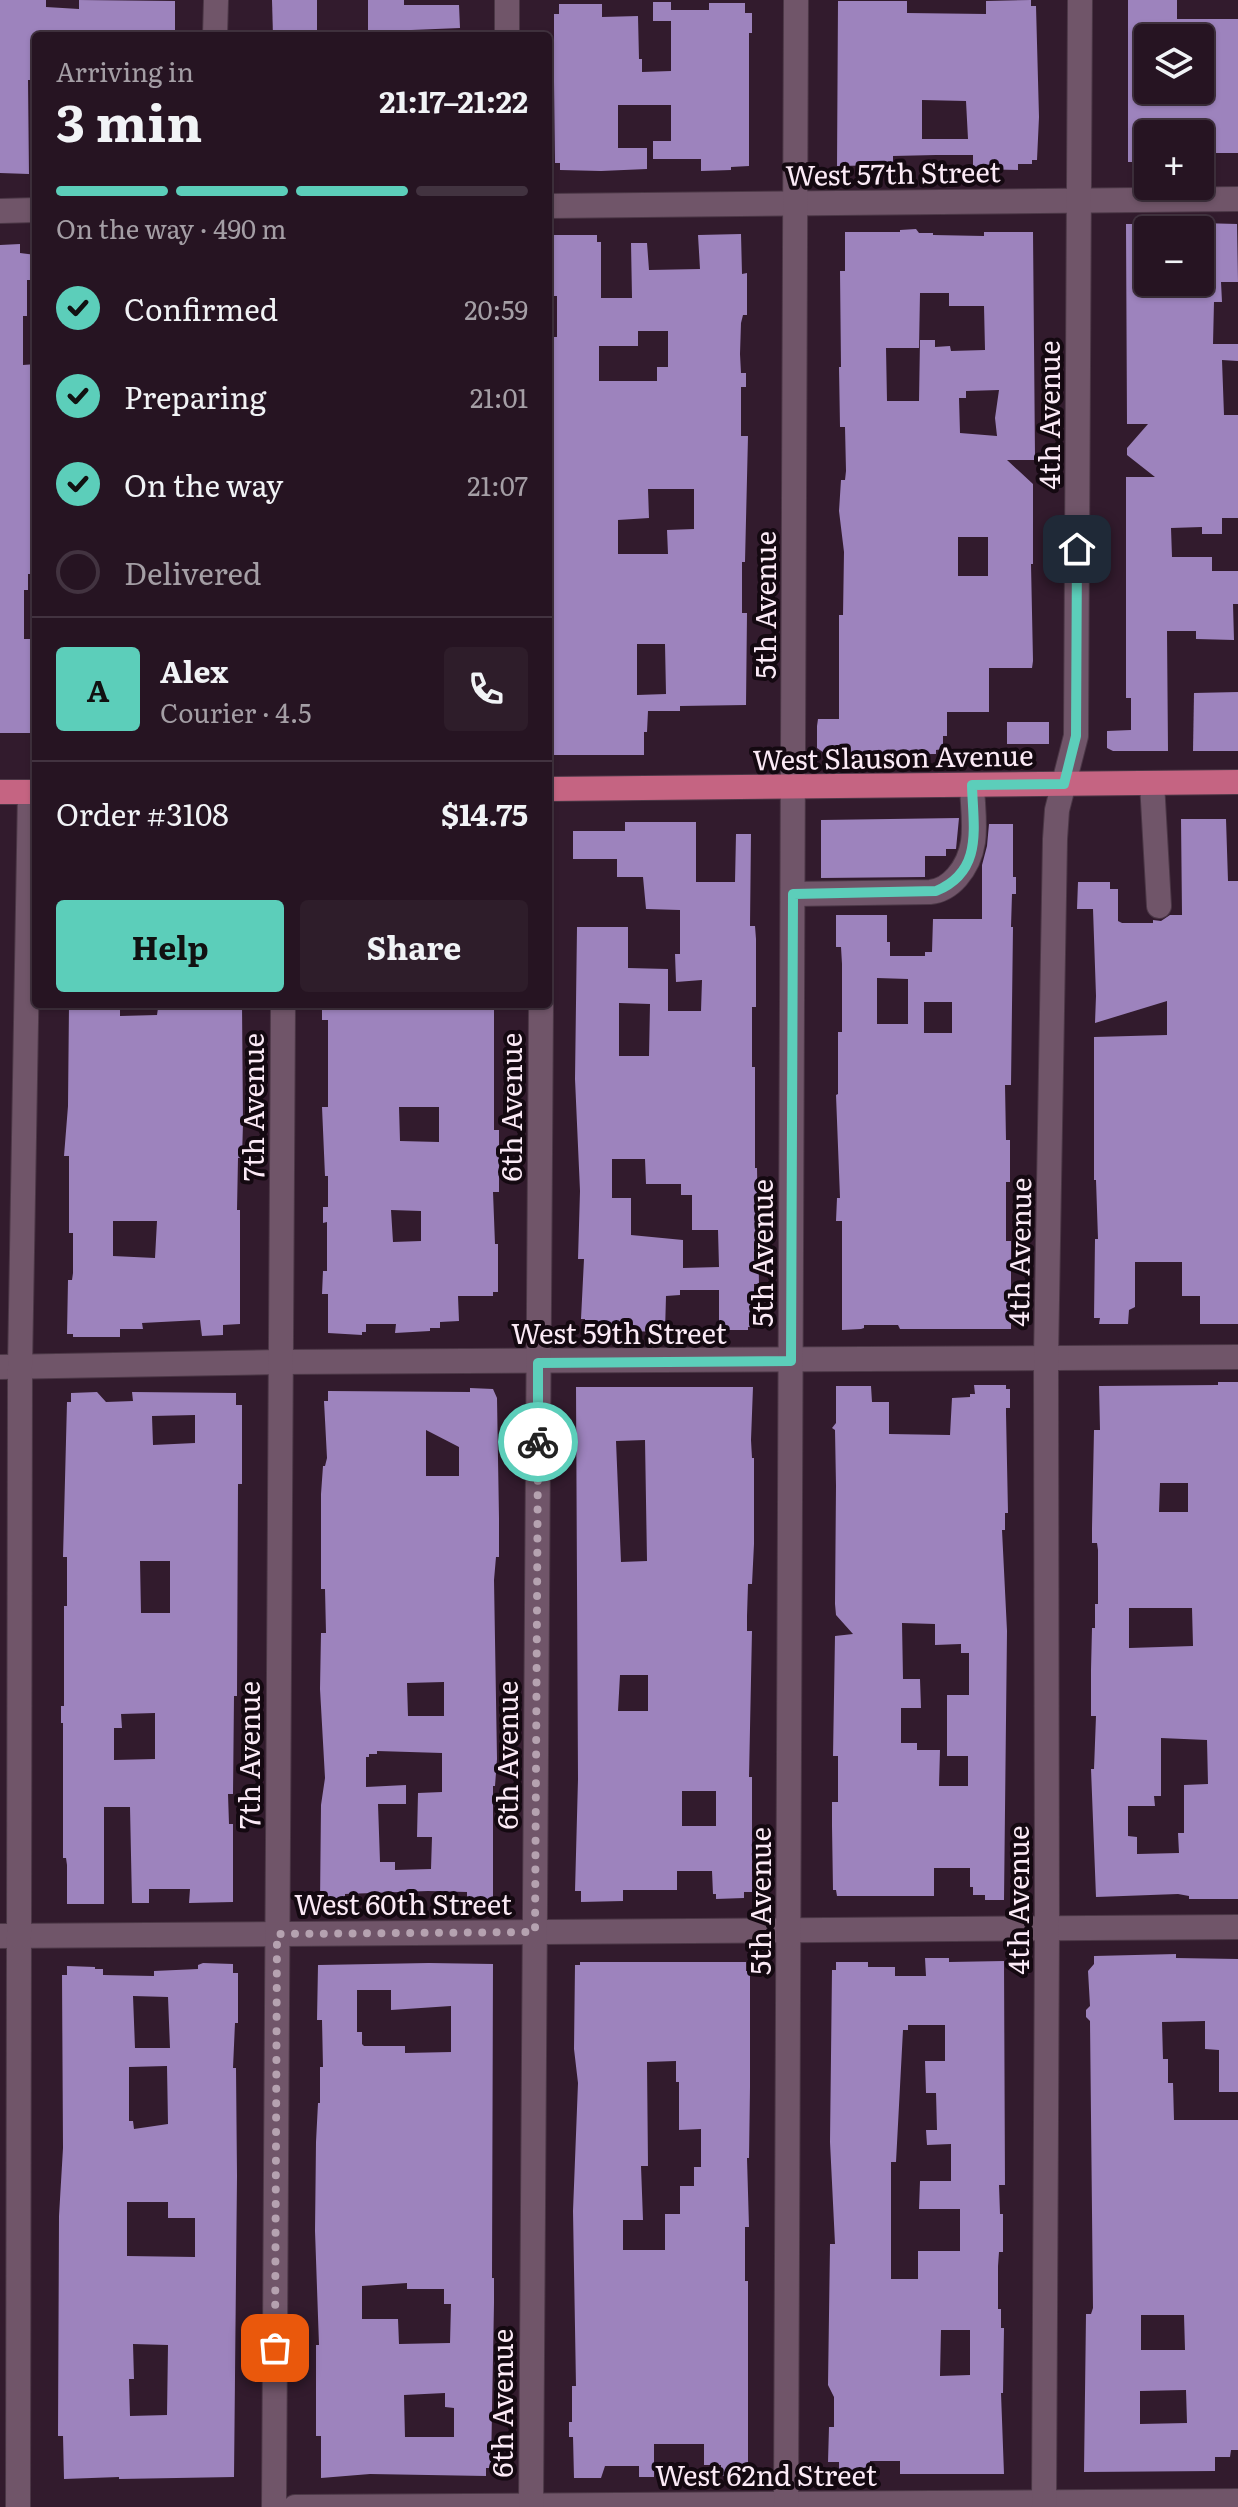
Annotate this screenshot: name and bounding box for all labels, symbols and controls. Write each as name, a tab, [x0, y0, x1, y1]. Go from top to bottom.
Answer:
map controls	[1134, 24, 1214, 296]
button: layers	[1134, 24, 1214, 104]
text: Arriving in	[56, 51, 194, 90]
text: 21:17–21:22	[379, 78, 528, 122]
text: 3 min	[56, 81, 202, 158]
button: +	[1134, 120, 1214, 200]
street label: West 57th Street	[785, 149, 1002, 195]
text: On the way · 490 m	[56, 208, 287, 247]
button: −	[1134, 216, 1214, 296]
icon: check	[56, 286, 100, 330]
text: Confirmed	[124, 286, 278, 330]
text: 20:59	[464, 289, 528, 328]
street label: 4th Avenue	[1027, 340, 1069, 490]
icon: check	[56, 374, 100, 418]
text: Preparing	[124, 374, 266, 418]
text: 21:01	[470, 377, 528, 416]
icon: check	[56, 462, 100, 506]
text: On the way	[124, 462, 283, 506]
text: 21:07	[467, 465, 528, 504]
pin	[1043, 515, 1111, 583]
icon: home	[1055, 527, 1099, 571]
street label: 5th Avenue	[743, 531, 785, 679]
text: Delivered	[124, 550, 261, 594]
button: phone	[444, 647, 528, 731]
text: Alex	[160, 648, 228, 692]
text: A	[87, 667, 109, 711]
text: Courier · 4.5	[160, 692, 312, 731]
street label: West Slauson Avenue	[752, 733, 1034, 779]
text: Order #3108	[56, 791, 229, 835]
text: $14.75	[441, 791, 528, 835]
button: Help	[56, 900, 284, 992]
button: Share	[300, 900, 528, 992]
street label: 7th Avenue	[231, 1033, 273, 1181]
street label: 6th Avenue	[489, 1033, 531, 1181]
street label: 4th Avenue	[996, 1177, 1040, 1327]
street label: 5th Avenue	[740, 1179, 782, 1327]
street label: West 59th Street	[511, 1311, 728, 1353]
courier	[498, 1402, 578, 1482]
icon: bike	[516, 1420, 560, 1464]
street label: 7th Avenue	[227, 1681, 269, 1829]
street label: 6th Avenue	[485, 1681, 527, 1829]
street label: 4th Avenue	[996, 1825, 1038, 1975]
street label: 5th Avenue	[738, 1827, 780, 1975]
street label: West 60th Street	[294, 1882, 513, 1924]
pin	[241, 2314, 309, 2382]
icon: bag	[253, 2326, 297, 2370]
street label: 6th Avenue	[480, 2329, 522, 2477]
street label: West 62nd Street	[655, 2453, 878, 2495]

